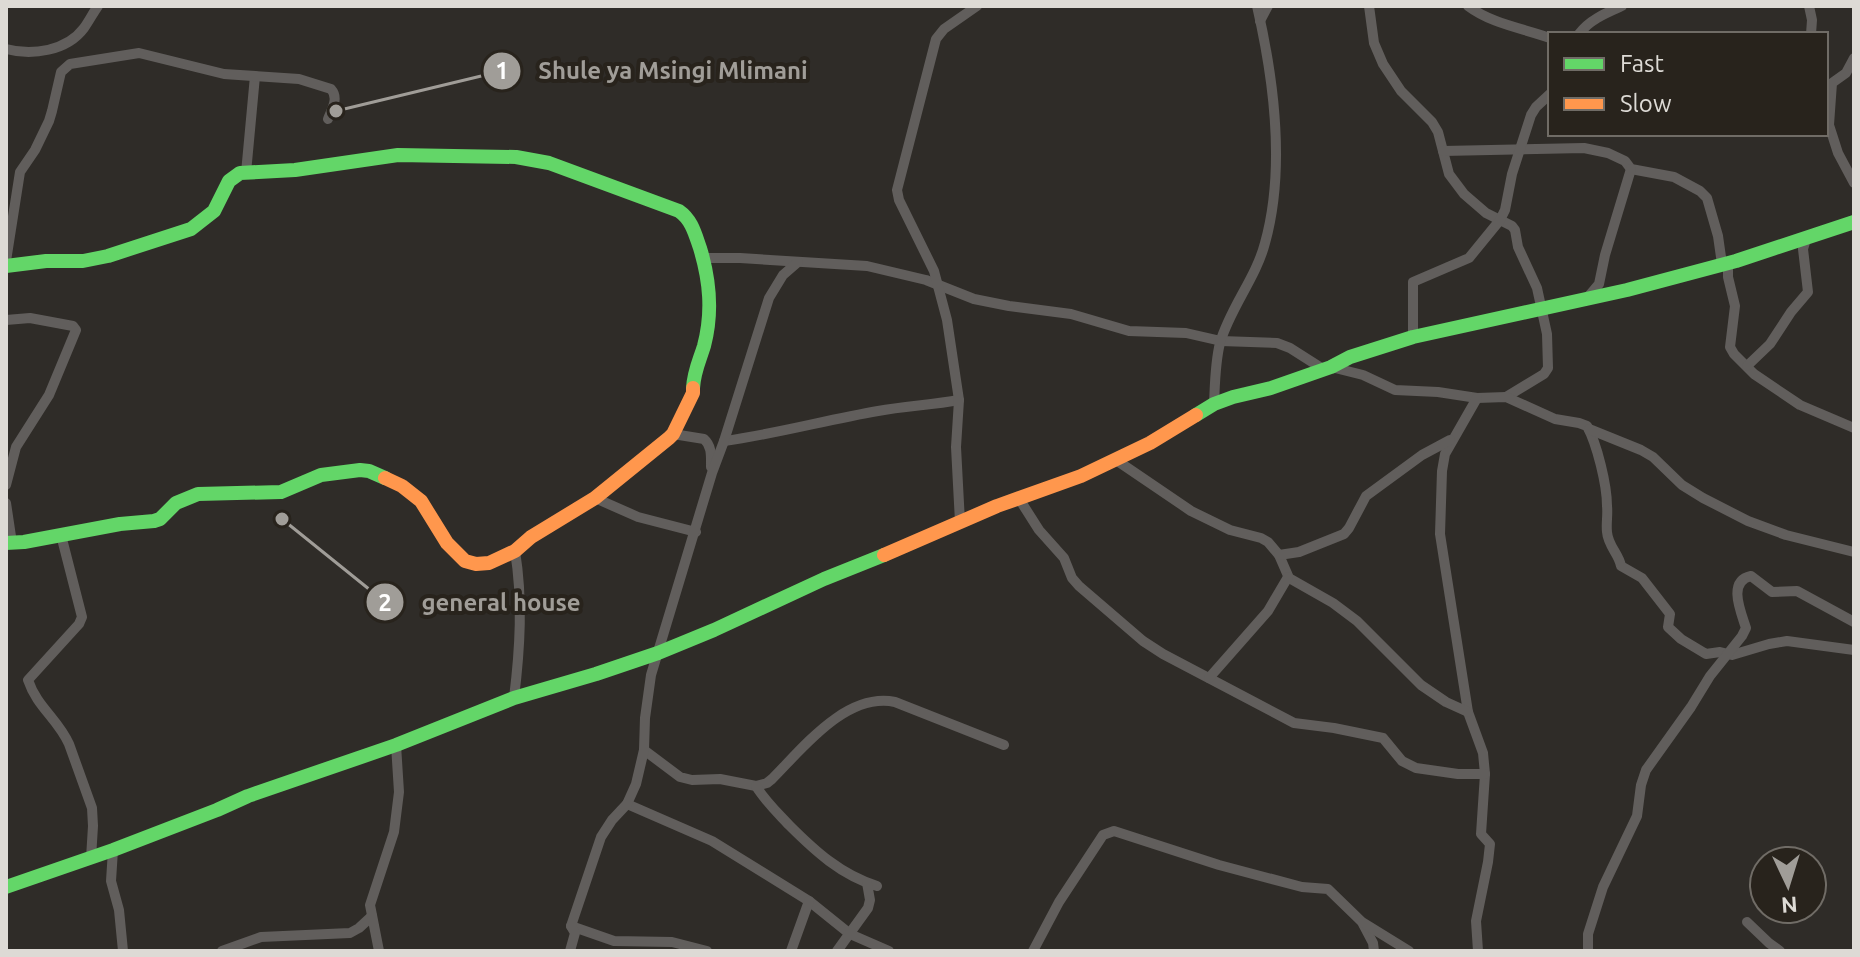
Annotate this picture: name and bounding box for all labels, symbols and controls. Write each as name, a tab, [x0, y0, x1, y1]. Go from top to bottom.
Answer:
legend	[1548, 32, 1828, 136]
callout: Shule ya Msingi Mlimani	[482, 47, 823, 95]
text: Fast	[1620, 50, 1664, 77]
text: 1	[495, 57, 509, 84]
text: Shule ya Msingi Mlimani	[538, 57, 808, 84]
text: Slow	[1620, 90, 1672, 117]
callout: general house	[365, 578, 596, 626]
text: 2	[378, 589, 392, 616]
text: general house	[421, 589, 581, 616]
north arrow	[1748, 845, 1828, 925]
text: N	[1780, 892, 1798, 918]

